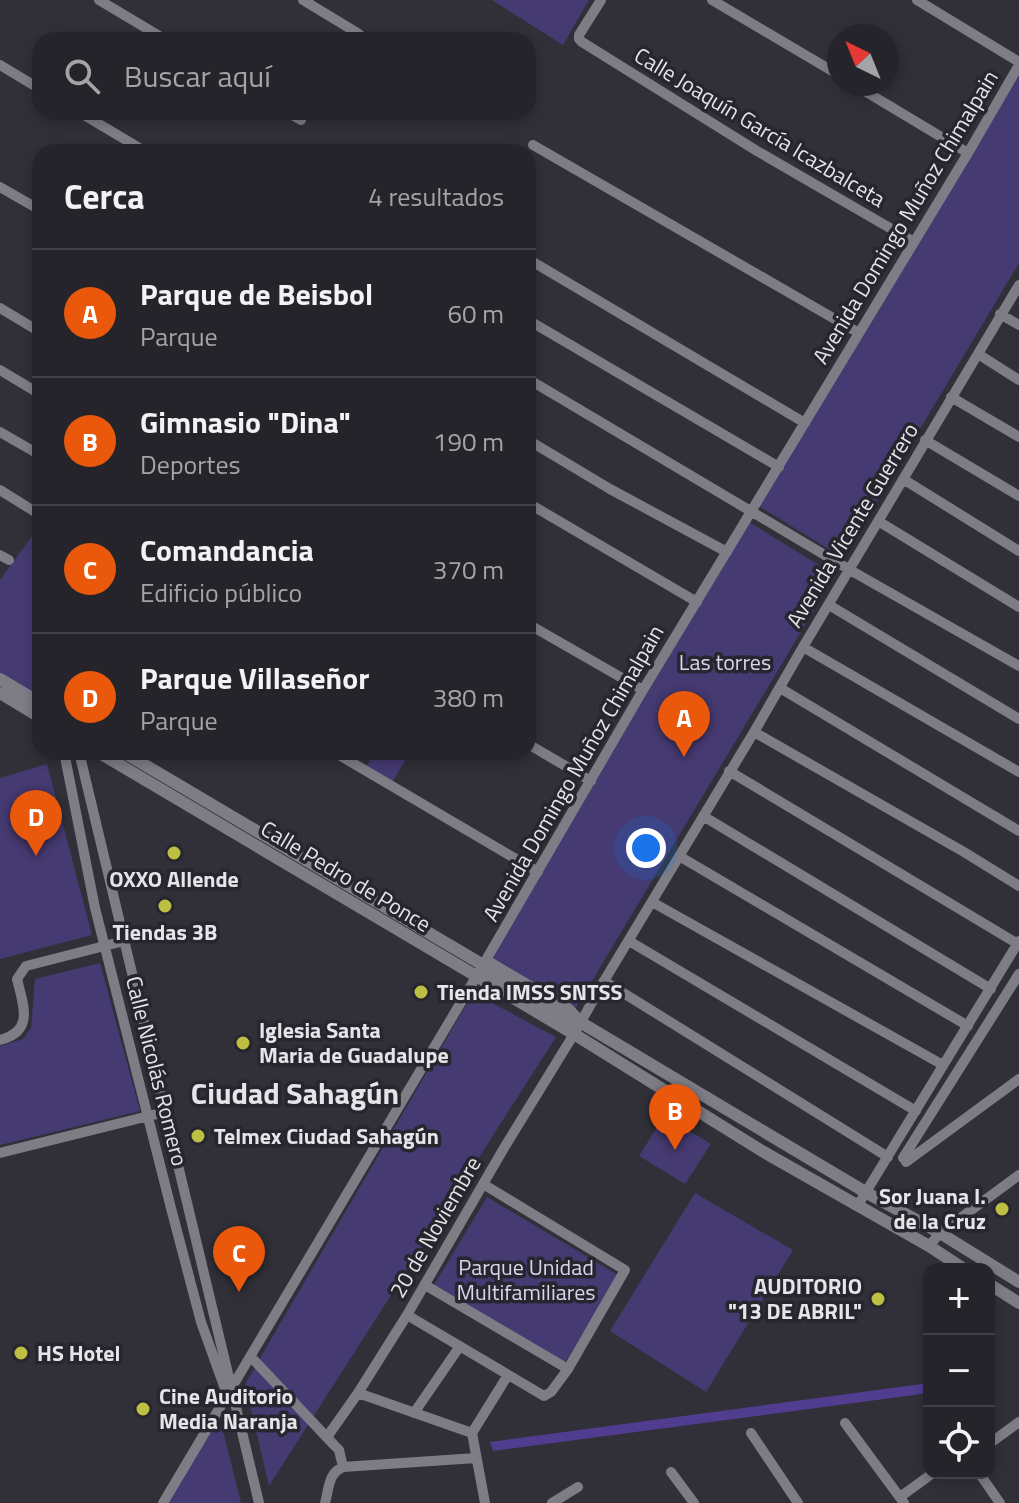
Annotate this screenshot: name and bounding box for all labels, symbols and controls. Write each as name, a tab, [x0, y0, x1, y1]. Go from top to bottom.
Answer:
north arrow	[827, 24, 899, 96]
search box	[32, 32, 536, 120]
street label: Calle Joaquín García Icazbalceta	[628, 38, 892, 216]
text: Buscar aquí	[124, 53, 271, 99]
icon: search	[60, 54, 104, 98]
street label: Avenida Domingo Muñoz Chimalpain	[803, 64, 1007, 370]
text: Cerca	[64, 170, 145, 222]
text: 4 resultados	[368, 177, 504, 216]
text: Parque de Beisbol	[140, 271, 373, 317]
text: A	[82, 294, 98, 333]
text: 60 m	[447, 294, 504, 333]
text: Parque	[140, 317, 218, 356]
text: Gimnasio "Dina"	[140, 399, 351, 445]
street label: Avenida Vicente Guerrero	[777, 416, 927, 634]
text: B	[82, 422, 98, 461]
text: 190 m	[433, 422, 504, 461]
text: Deportes	[140, 445, 241, 484]
text: Comandancia	[140, 527, 314, 573]
text: C	[83, 550, 97, 589]
text: 370 m	[433, 550, 504, 589]
text: Edificio público	[140, 573, 302, 612]
street label: Avenida Domingo Muñoz Chimalpain	[474, 618, 672, 928]
park label: Las torres	[679, 645, 771, 679]
text: Parque Villaseñor	[140, 655, 369, 701]
text: D	[82, 678, 98, 717]
text: 380 m	[433, 678, 504, 717]
pin: A	[658, 691, 710, 757]
text: Parque	[140, 701, 218, 740]
pin: D	[10, 790, 62, 856]
street label: Calle Pedro de Ponce	[254, 812, 438, 940]
your location	[626, 828, 666, 868]
marker: OXXO Allende	[165, 844, 183, 862]
place label: OXXO Allende	[109, 862, 239, 896]
marker: Tiendas 3B	[156, 897, 174, 915]
place label: Tiendas 3B	[113, 915, 217, 949]
street label: Calle Nicolás Romero	[117, 973, 197, 1169]
place label: Tienda IMSS SNTSS	[437, 975, 622, 1009]
marker: Tienda IMSS SNTSS	[412, 983, 430, 1001]
place label: Iglesia Santa Maria de Guadalupe	[259, 1013, 449, 1072]
marker: Iglesia Santa Maria de Guadalupe	[234, 1034, 252, 1052]
district label: Ciudad Sahagún	[191, 1070, 399, 1116]
pin: B	[649, 1084, 701, 1150]
place label: Telmex Ciudad Sahagún	[214, 1119, 439, 1153]
marker: Telmex Ciudad Sahagún	[189, 1127, 207, 1145]
street label: 20 de Noviembre	[381, 1150, 489, 1304]
place label: Sor Juana I. de la Cruz	[879, 1179, 986, 1238]
marker: Sor Juana I. de la Cruz	[993, 1200, 1011, 1218]
pin: C	[213, 1226, 265, 1292]
park label: Parque Unidad Multifamiliares	[457, 1250, 595, 1309]
map controls	[923, 1263, 995, 1479]
button: +	[923, 1263, 995, 1335]
place label: AUDITORIO "13 DE ABRIL"	[728, 1269, 862, 1328]
marker: AUDITORIO "13 DE ABRIL"	[869, 1290, 887, 1308]
button: −	[923, 1335, 995, 1407]
place label: HS Hotel	[37, 1336, 120, 1370]
marker: HS Hotel	[12, 1344, 30, 1362]
place label: Cine Auditorio Media Naranja	[159, 1379, 298, 1438]
marker: Cine Auditorio Media Naranja	[134, 1400, 152, 1418]
button: locate	[923, 1407, 995, 1479]

